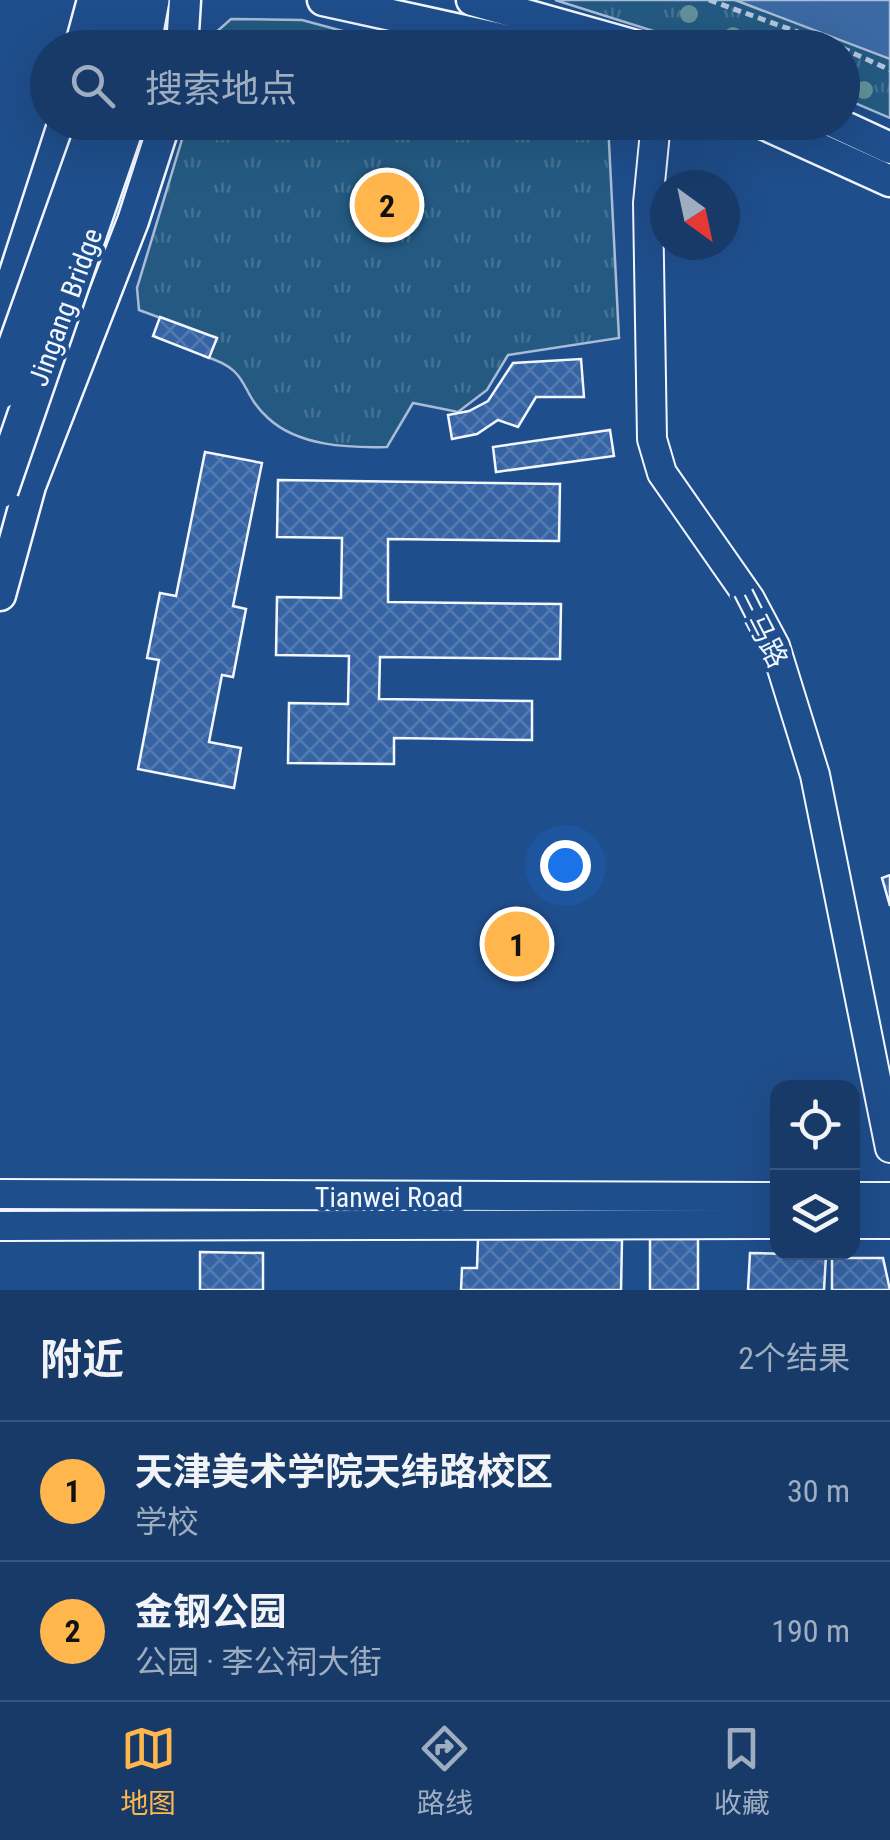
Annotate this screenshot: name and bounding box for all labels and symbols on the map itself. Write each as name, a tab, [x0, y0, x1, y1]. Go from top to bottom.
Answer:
pin: 2	[354, 168, 420, 242]
north arrow	[650, 170, 740, 260]
street label: Jingang Bridge	[22, 224, 109, 391]
street label: 三马路	[727, 583, 794, 673]
your location	[540, 840, 591, 891]
pin: 1	[484, 906, 550, 982]
street label: Tianwei Road	[315, 1181, 463, 1214]

